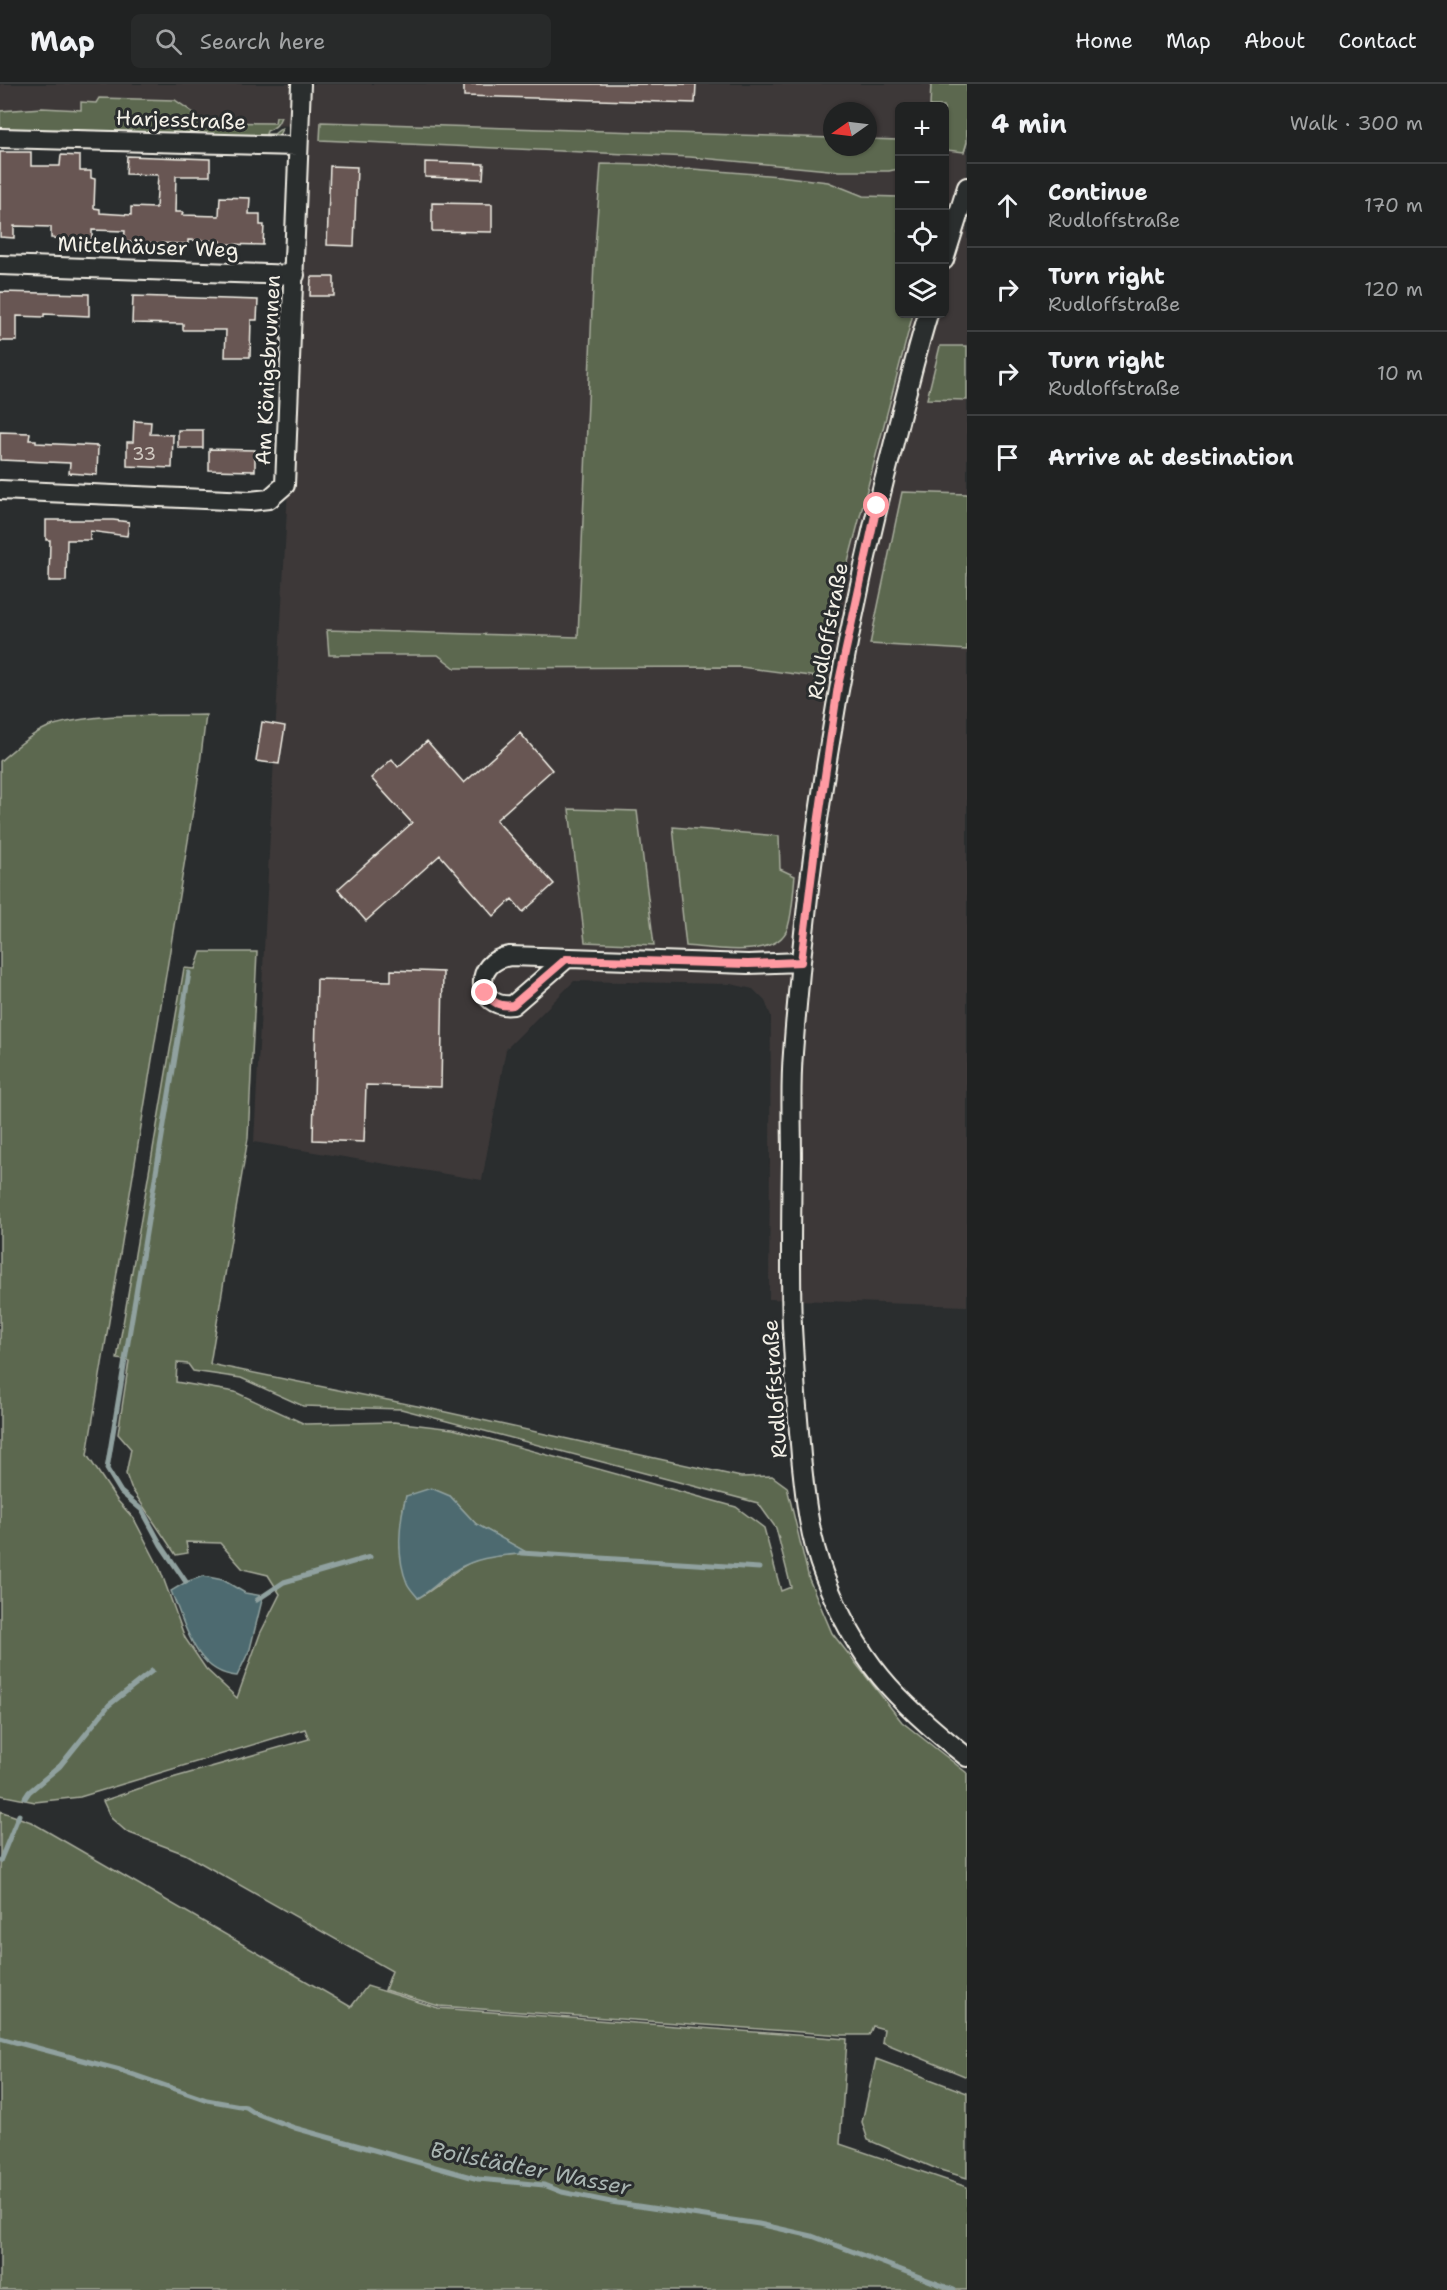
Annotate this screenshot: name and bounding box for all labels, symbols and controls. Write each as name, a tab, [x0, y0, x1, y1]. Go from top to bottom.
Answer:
search box	[131, 14, 551, 68]
text: Map	[30, 22, 95, 60]
icon: search	[152, 25, 185, 58]
text: Search here	[200, 27, 325, 56]
text: Home	[1075, 27, 1133, 55]
text: Map	[1166, 27, 1211, 55]
text: About	[1244, 27, 1305, 55]
text: Contact	[1338, 27, 1417, 55]
north arrow	[823, 102, 877, 156]
map controls	[895, 102, 949, 318]
button: +	[895, 102, 949, 156]
street label: Harjesstraße	[115, 104, 247, 136]
text: 4 min	[991, 106, 1067, 141]
text: Walk · 300 m	[1290, 110, 1423, 136]
button: −	[895, 156, 949, 210]
text: Continue	[1048, 178, 1148, 207]
icon: ahead	[991, 189, 1024, 222]
text: 170 m	[1364, 192, 1423, 218]
text: Rudloffstraße	[1048, 207, 1180, 233]
button: locate	[895, 210, 949, 264]
street label: Mittelhäuser Weg	[57, 230, 239, 264]
text: Turn right	[1048, 262, 1165, 291]
button: layers	[895, 264, 949, 318]
icon: right	[991, 273, 1024, 306]
street label: Am Königsbrunnen	[249, 274, 287, 466]
text: 120 m	[1364, 276, 1423, 302]
text: Rudloffstraße	[1048, 291, 1180, 317]
text: Turn right	[1048, 346, 1165, 375]
icon: right	[991, 357, 1024, 390]
text: 10 m	[1377, 360, 1423, 386]
text: Rudloffstraße	[1048, 375, 1180, 401]
icon: arrive	[991, 441, 1024, 474]
house number: 33	[132, 442, 156, 466]
text: Arrive at destination	[1048, 443, 1294, 472]
route start	[863, 492, 889, 518]
street label: Rudloffstraße	[801, 560, 855, 702]
route end	[471, 979, 497, 1005]
street label: Rudloffstraße	[756, 1319, 794, 1459]
water label: Boilstädter Wasser	[428, 2135, 634, 2202]

